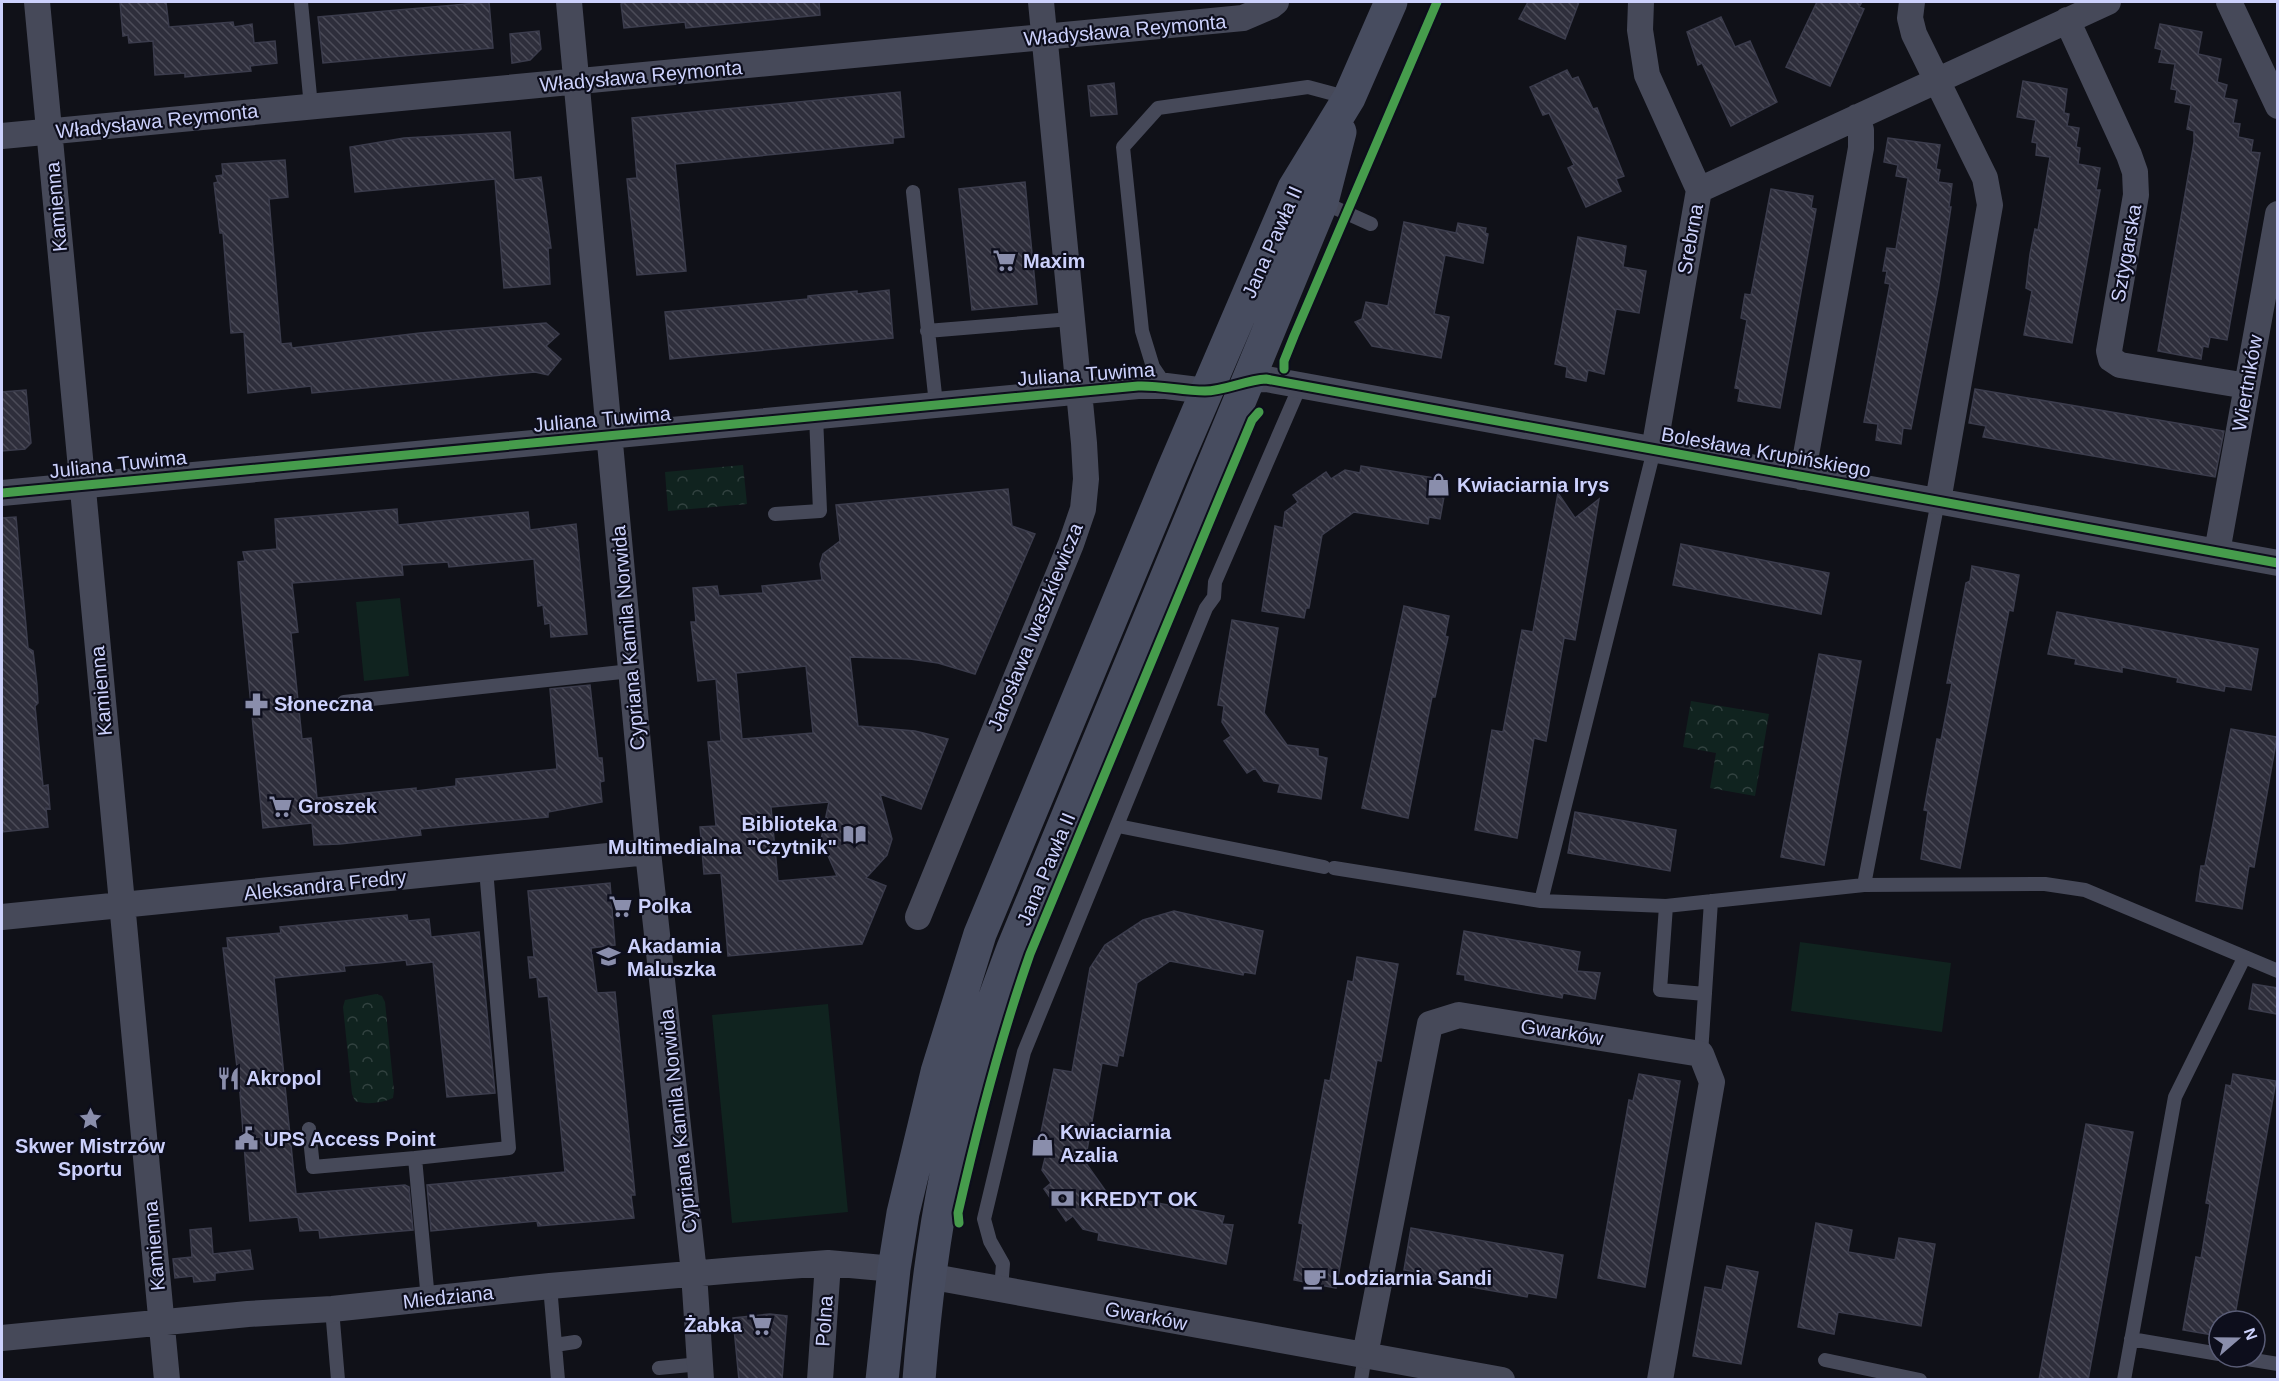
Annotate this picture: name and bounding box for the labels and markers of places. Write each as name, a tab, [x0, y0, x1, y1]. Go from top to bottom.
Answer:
supermarket icon: Maxim	[992, 248, 1018, 274]
place label: Maxim	[1023, 250, 1085, 272]
shop icon: Kwiaciarnia Irys	[1426, 472, 1452, 498]
place label: Kwiaciarnia Irys	[1457, 474, 1609, 496]
pharmacy icon: Słoneczna	[243, 691, 269, 717]
place label: Słoneczna	[274, 693, 374, 715]
supermarket icon: Groszek	[267, 793, 293, 819]
place label: Groszek	[298, 795, 378, 817]
place label: Biblioteka Multimedialna "Czytnik"	[608, 813, 838, 858]
library icon: Biblioteka Multimedialna "Czytnik"	[842, 822, 868, 848]
supermarket icon: Polka	[607, 893, 633, 919]
place label: Polka	[638, 895, 692, 917]
place label: Akadamia Maluszka	[627, 935, 722, 980]
school or university icon: Akadamia Maluszka	[596, 944, 622, 970]
restaurant icon: Akropol	[215, 1065, 241, 1091]
place label: Akropol	[246, 1067, 322, 1089]
place icon: Skwer Mistrzów Sportu	[77, 1106, 103, 1132]
place label: Kwiaciarnia Azalia	[1060, 1121, 1172, 1166]
public building icon: UPS Access Point	[233, 1126, 259, 1152]
place label: UPS Access Point	[264, 1128, 436, 1150]
shop icon: Kwiaciarnia Azalia	[1029, 1131, 1055, 1157]
place label: Skwer Mistrzów Sportu	[15, 1135, 165, 1180]
bank icon: KREDYT OK	[1049, 1186, 1075, 1212]
place label: KREDYT OK	[1080, 1188, 1198, 1210]
cafe icon: Lodziarnia Sandi	[1301, 1265, 1327, 1291]
place label: Lodziarnia Sandi	[1332, 1267, 1492, 1289]
supermarket icon: Żabka	[747, 1312, 773, 1338]
place label: Żabka	[684, 1314, 743, 1336]

